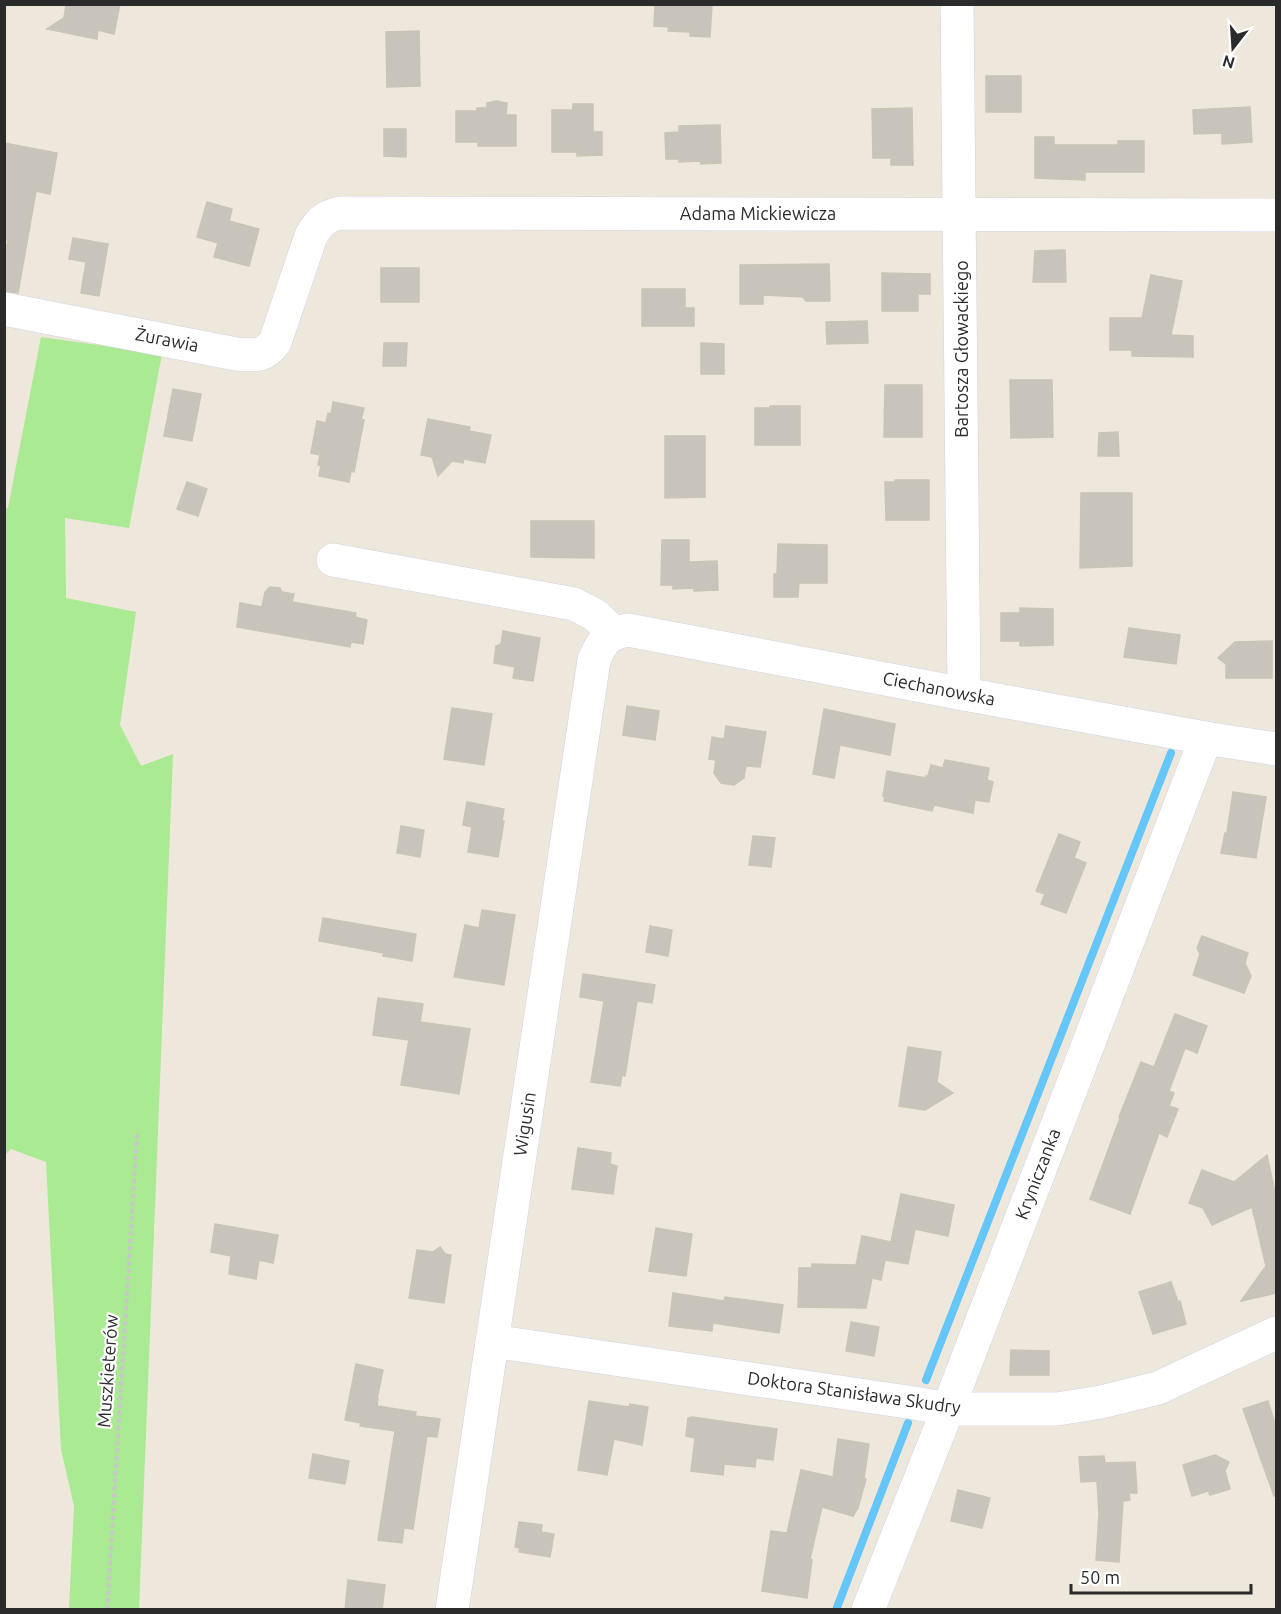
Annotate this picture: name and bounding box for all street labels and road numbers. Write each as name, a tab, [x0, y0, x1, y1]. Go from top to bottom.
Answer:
street label: Adama Mickiewicza	[680, 203, 836, 223]
street label: Bartosza Głowackiego	[951, 260, 971, 438]
street label: Żurawia	[134, 323, 201, 355]
street label: Ciechanowska	[881, 667, 997, 709]
street label: Wigusin	[509, 1090, 539, 1157]
street label: Kryniczanka	[1011, 1125, 1064, 1222]
street label: Muszkieterów	[93, 1314, 121, 1428]
street label: Doktora Stanisława Skudry	[746, 1367, 962, 1417]

